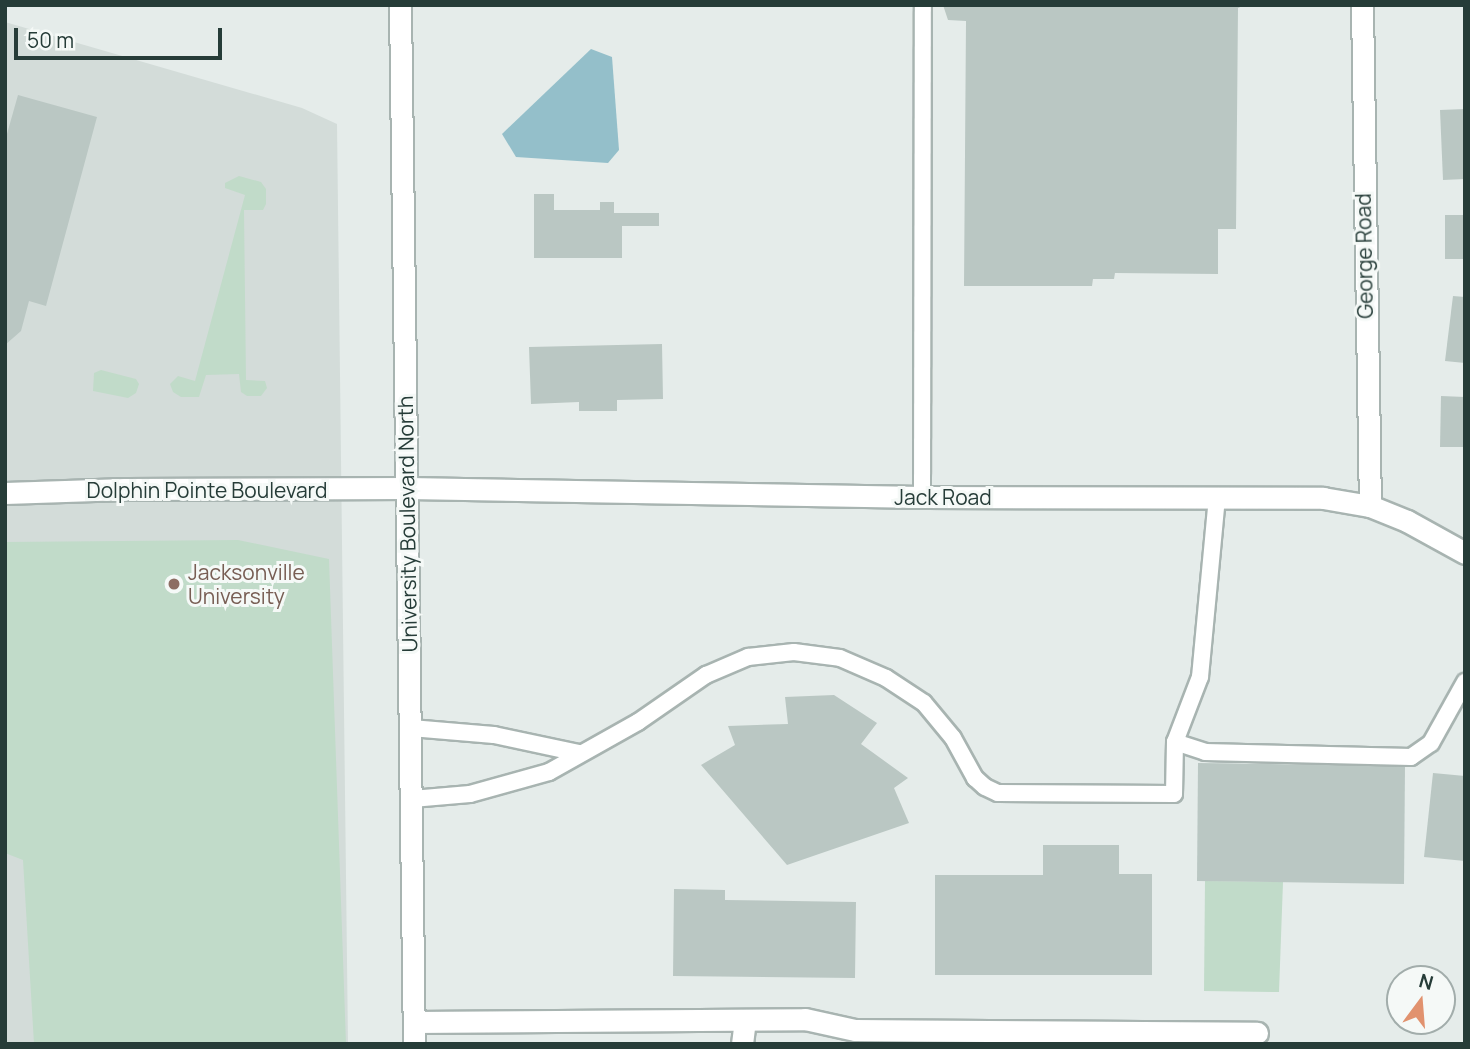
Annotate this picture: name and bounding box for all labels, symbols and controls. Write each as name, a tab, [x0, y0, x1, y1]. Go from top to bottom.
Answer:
scale bar	[18, 14, 226, 58]
text: 50 m	[27, 26, 74, 54]
street label: George Road	[1350, 193, 1378, 319]
street label: University Boulevard North	[392, 396, 422, 652]
street label: Dolphin Pointe Boulevard	[87, 477, 327, 503]
street label: Jack Road	[894, 484, 992, 510]
place label: Jacksonville University	[188, 559, 305, 609]
marker: Jacksonville University	[166, 576, 182, 592]
north arrow	[1386, 965, 1456, 1035]
text: N	[1416, 967, 1436, 996]

